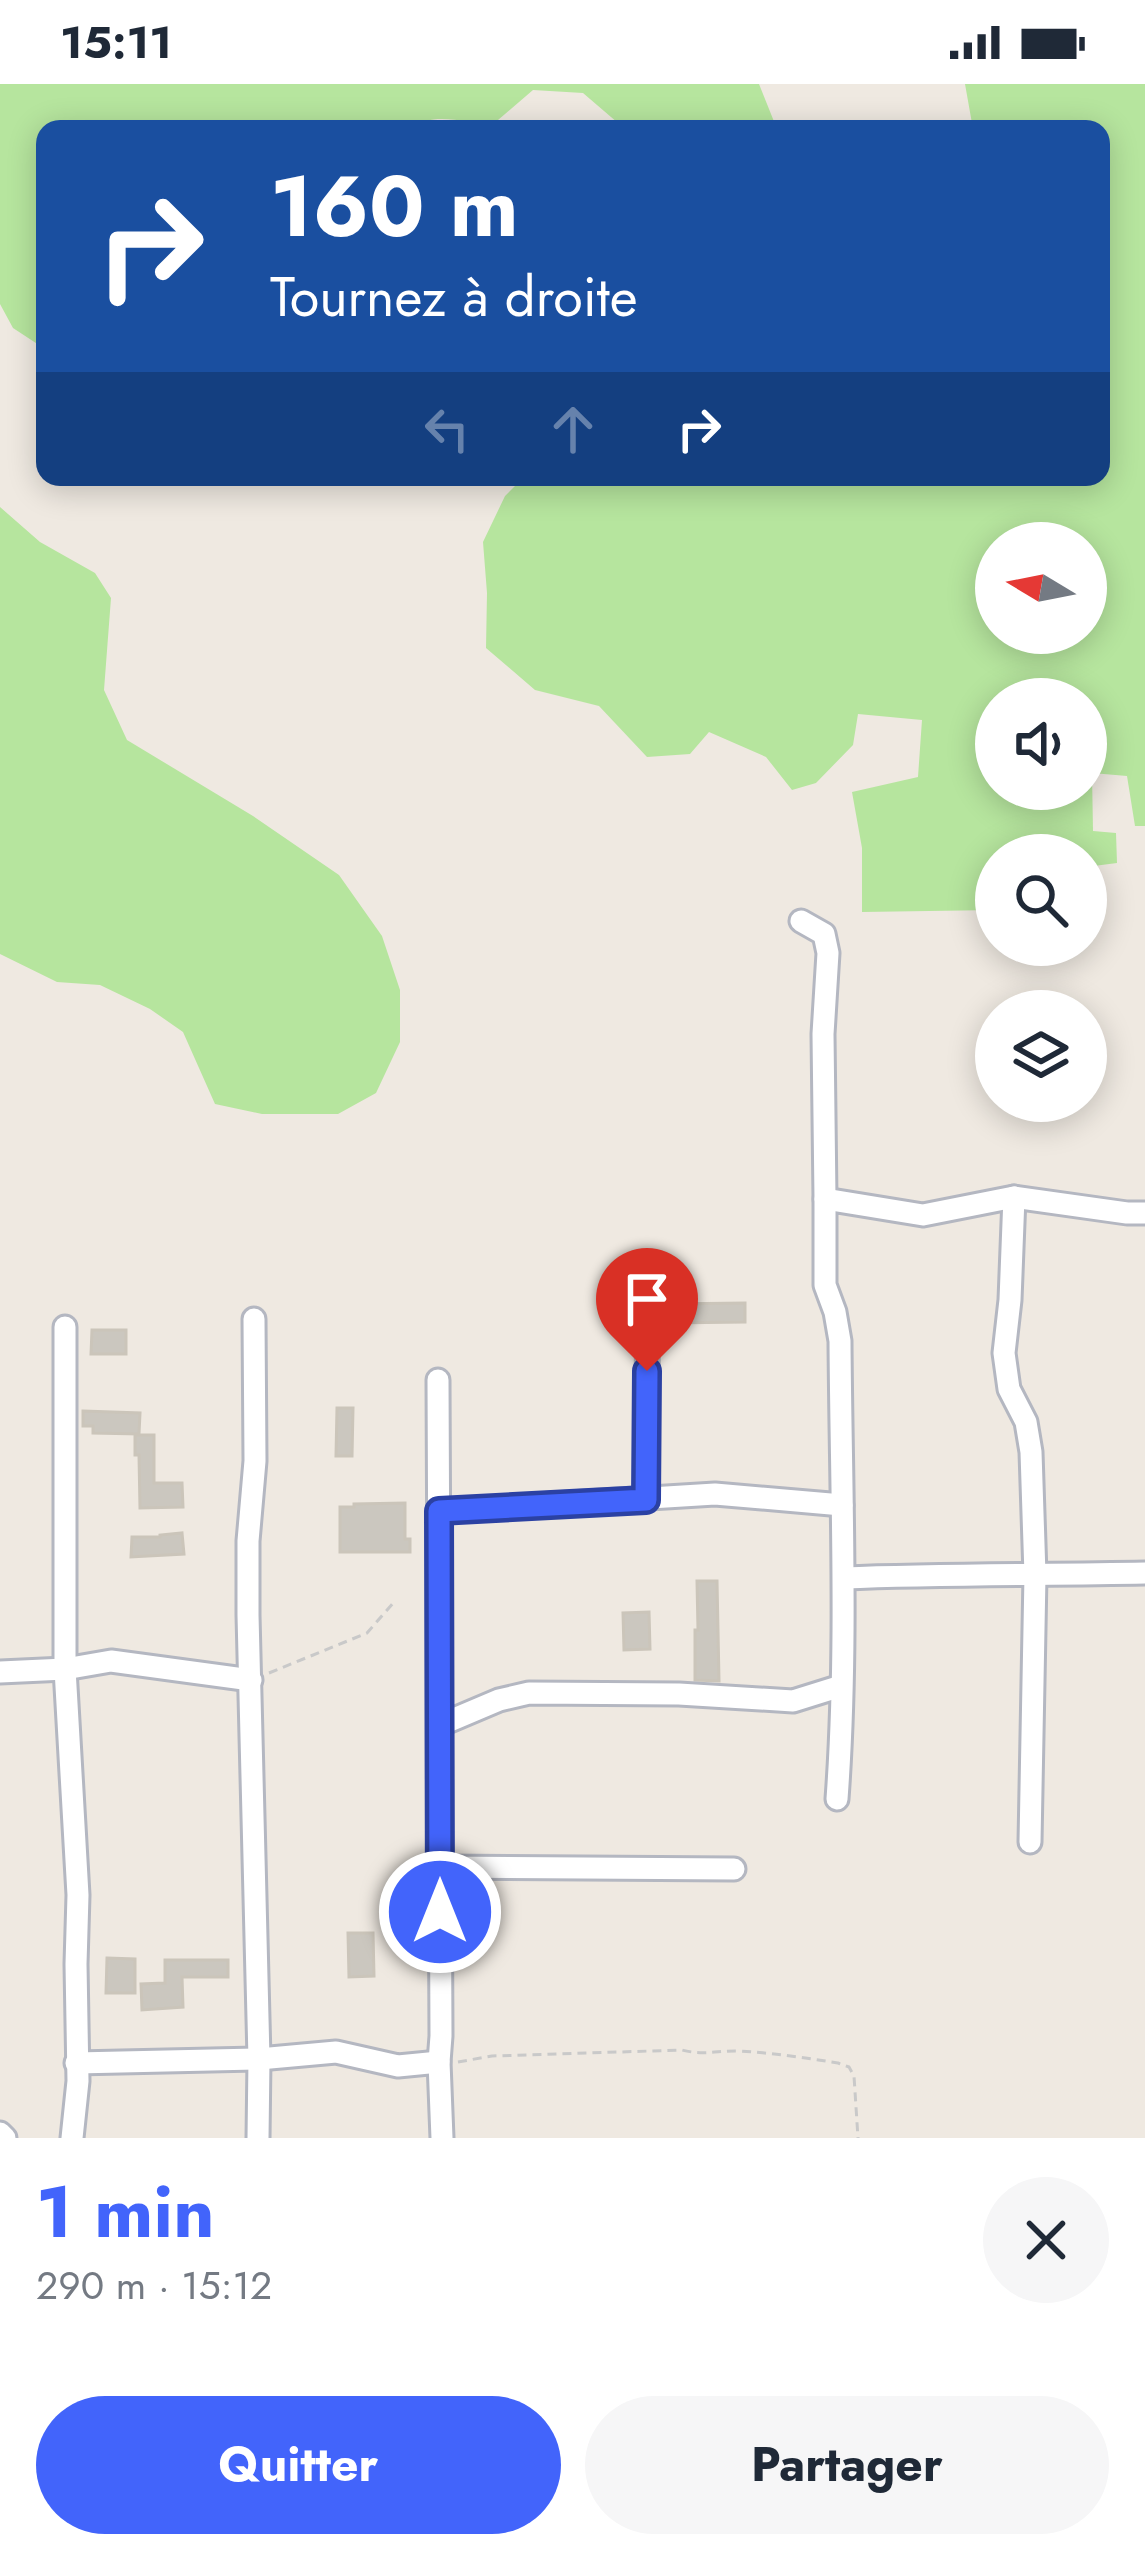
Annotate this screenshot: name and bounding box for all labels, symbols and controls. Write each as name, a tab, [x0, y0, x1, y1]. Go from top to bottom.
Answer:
text: 15:11	[60, 10, 172, 75]
text: 160 m	[270, 146, 519, 268]
icon: right	[72, 168, 228, 324]
text: Tournez à droite	[270, 258, 638, 336]
icon: left	[414, 396, 480, 462]
icon: ahead	[540, 396, 606, 462]
icon: right	[666, 396, 732, 462]
north arrow	[975, 522, 1107, 654]
map controls	[975, 522, 1107, 1122]
button: sound	[975, 678, 1107, 810]
button: search	[975, 834, 1107, 966]
button: layers	[975, 990, 1107, 1122]
pin	[596, 1248, 698, 1371]
icon: arrive	[614, 1266, 680, 1332]
position arrow	[377, 1849, 503, 1975]
text: 1 min	[36, 2160, 215, 2264]
button: close	[983, 2177, 1109, 2303]
text: 290 m · 15:12	[36, 2257, 272, 2314]
button: Quitter	[36, 2396, 561, 2534]
button: Partager	[585, 2396, 1109, 2534]

